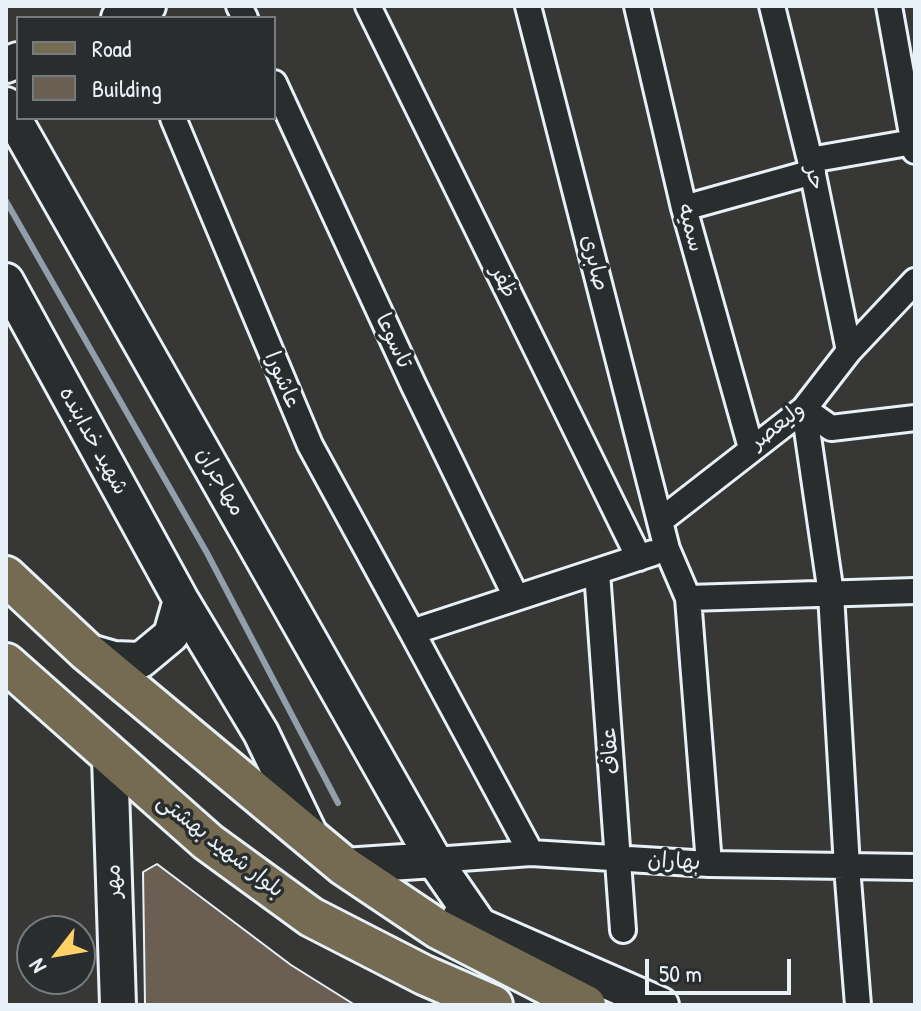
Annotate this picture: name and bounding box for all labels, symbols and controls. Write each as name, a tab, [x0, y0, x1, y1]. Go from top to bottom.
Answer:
legend	[16, 16, 276, 120]
text: Road	[92, 32, 131, 64]
text: Building	[92, 72, 162, 104]
street label: حر	[799, 163, 829, 193]
street label: سمیه	[671, 201, 709, 255]
street label: صابری	[574, 232, 614, 294]
street label: ظفر	[484, 262, 522, 302]
street label: تاسوعا	[369, 309, 417, 373]
street label: عاشورا	[258, 348, 306, 412]
street label: شهید خدابنده	[52, 382, 134, 500]
street label: ولیعصر	[745, 397, 811, 455]
street label: مهاجران	[190, 443, 250, 521]
street label: عفاف	[596, 726, 626, 776]
street label: بلوار شهید بهشتی	[151, 788, 289, 904]
street label: بهاران	[647, 847, 701, 877]
street label: مهر	[100, 864, 128, 898]
north arrow	[16, 915, 96, 995]
scale bar	[649, 943, 795, 993]
text: N	[21, 954, 53, 979]
text: 50 m	[659, 957, 702, 989]

